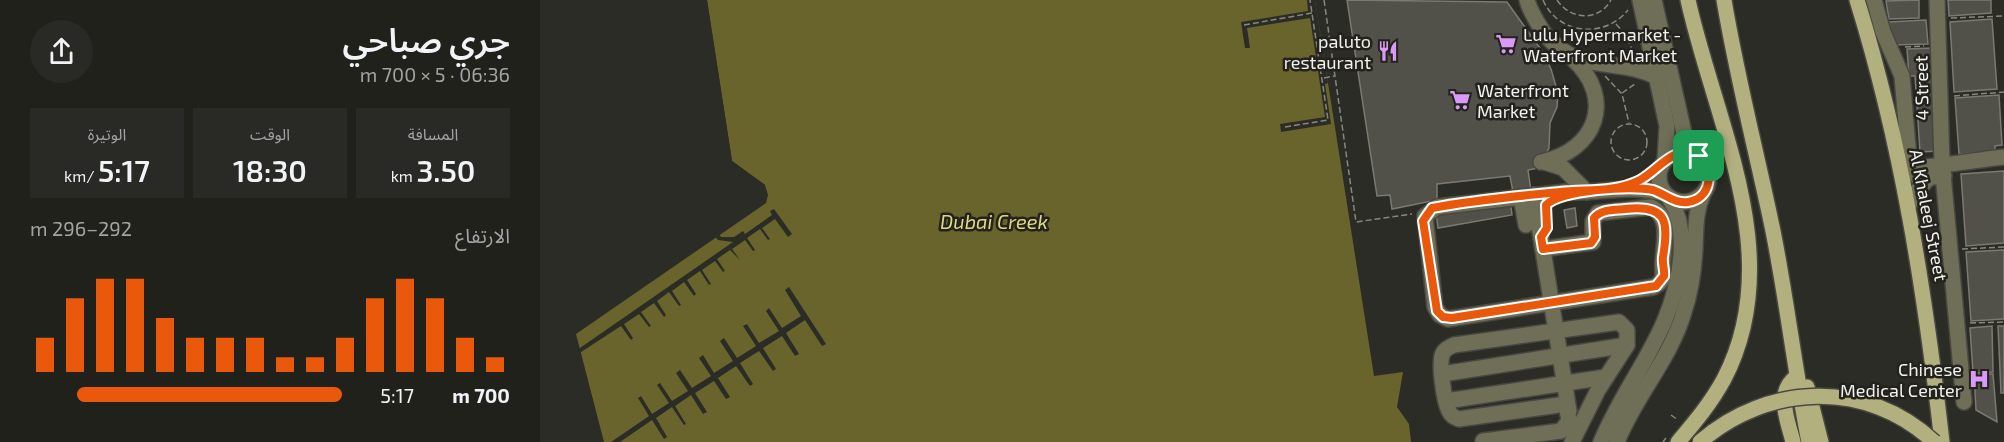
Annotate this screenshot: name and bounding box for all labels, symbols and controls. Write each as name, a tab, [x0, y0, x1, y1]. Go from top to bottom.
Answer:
text: جري صباحي	[343, 19, 510, 59]
button: share	[30, 20, 93, 83]
place label: Lulu Hypermarket - Waterfront Market	[1523, 23, 1681, 66]
place label: paluto restaurant	[1284, 30, 1371, 73]
supermarket icon: Lulu Hypermarket - Waterfront Market	[1494, 32, 1518, 56]
restaurant icon: paluto restaurant	[1376, 39, 1400, 63]
street label: 4 Street	[1909, 55, 1933, 121]
text: 06:36 · 5 × 700 m	[360, 62, 510, 86]
place label: Waterfront Market	[1477, 79, 1569, 122]
supermarket icon: Waterfront Market	[1448, 88, 1472, 112]
text: الوتيرة	[88, 124, 126, 143]
text: الوقت	[250, 124, 290, 143]
text: المسافة	[408, 124, 458, 143]
pin	[1673, 130, 1724, 181]
icon: arrive	[1682, 139, 1715, 172]
street label: Al Khaleej Street	[1905, 147, 1953, 283]
text: 5:17	[98, 152, 150, 188]
text: 18:30	[233, 152, 307, 188]
text: 3.50	[416, 152, 475, 188]
text: /km	[64, 166, 98, 185]
text: km	[391, 166, 416, 185]
water label: Dubai Creek	[940, 209, 1048, 233]
text: 292–296 m	[30, 216, 132, 240]
text: الارتفاع	[455, 223, 510, 247]
place label: Chinese Medical Center	[1840, 358, 1962, 401]
hospital icon: Chinese Medical Center	[1967, 367, 1991, 391]
text: 5:17	[380, 383, 414, 407]
text: 700 m	[452, 383, 510, 407]

